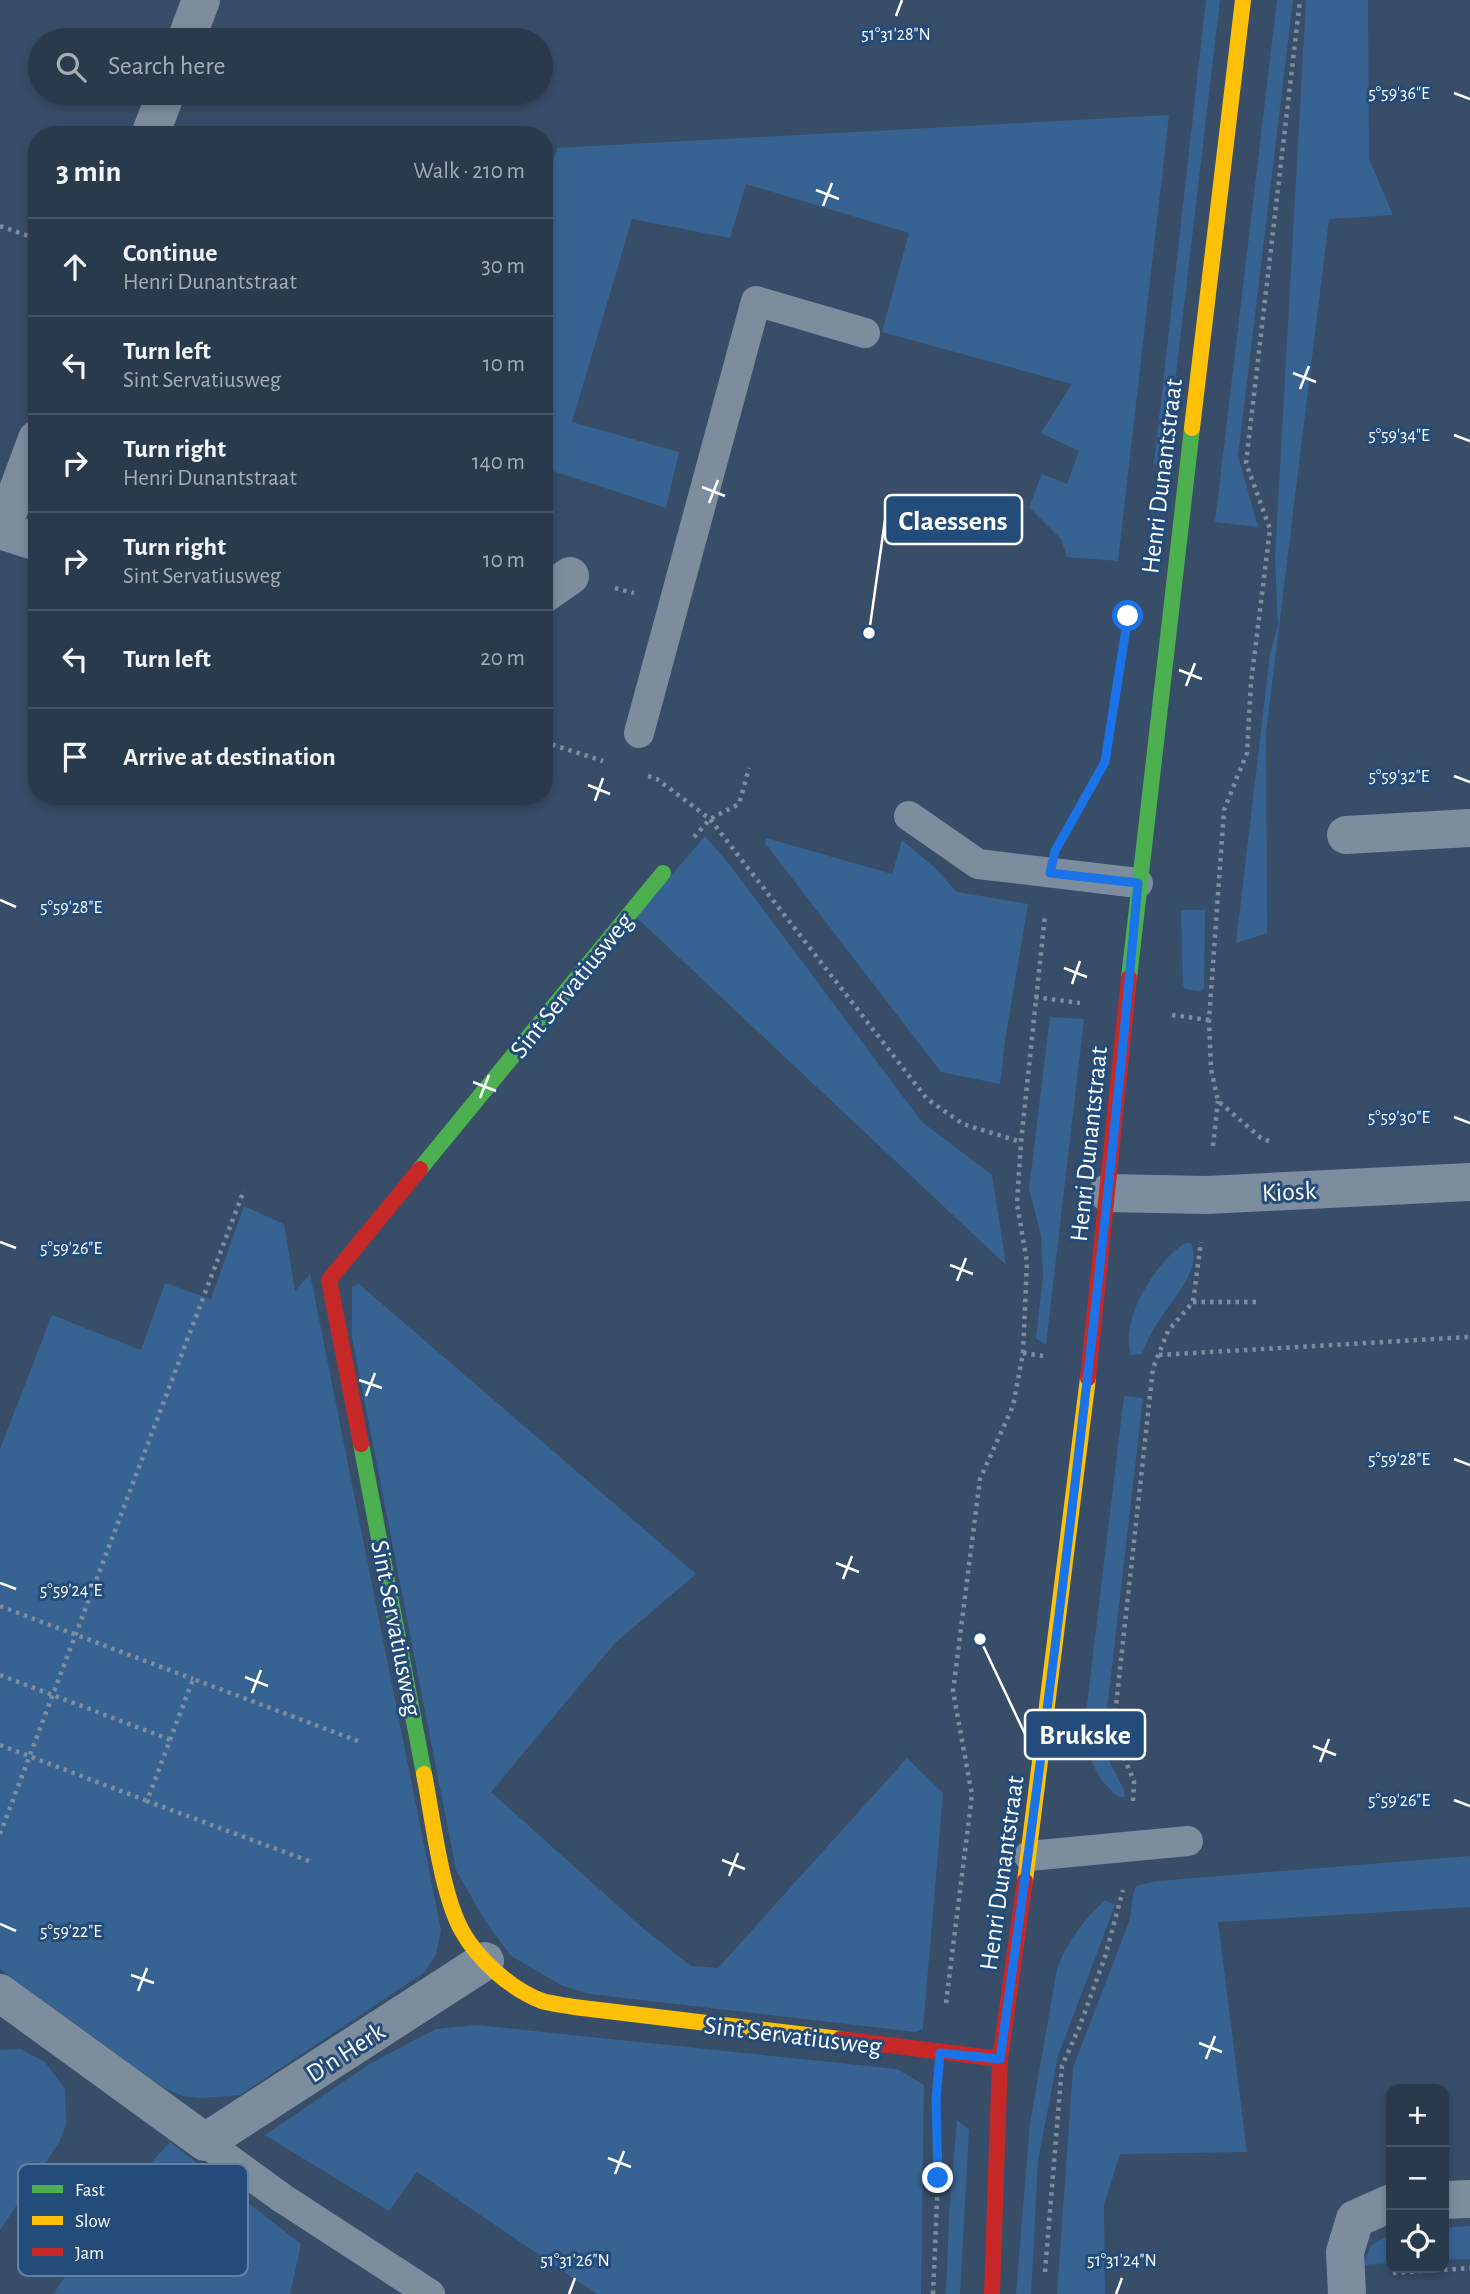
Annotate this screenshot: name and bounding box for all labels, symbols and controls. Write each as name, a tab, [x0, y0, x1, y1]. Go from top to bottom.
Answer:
text: 51°31'28"N	[861, 26, 931, 44]
search box	[28, 28, 553, 105]
icon: search	[52, 48, 90, 86]
text: Search here	[108, 53, 226, 79]
text: 5°59'36"E	[1368, 85, 1430, 103]
text: 3 min	[56, 157, 121, 187]
text: Walk · 210 m	[413, 160, 525, 183]
text: Continue	[123, 240, 218, 266]
icon: ahead	[56, 248, 94, 286]
text: 30 m	[481, 255, 525, 278]
text: Henri Dunantstraat	[123, 271, 297, 294]
text: Turn left	[123, 338, 211, 364]
icon: left	[56, 346, 94, 384]
text: 10 m	[483, 353, 525, 376]
text: Sint Servatiusweg	[123, 369, 281, 392]
street label: Henri Dunantstraat	[1137, 377, 1187, 575]
text: 5°59'34"E	[1368, 427, 1430, 445]
text: Turn right	[123, 436, 226, 462]
icon: right	[56, 444, 94, 482]
text: 140 m	[472, 451, 525, 474]
text: Henri Dunantstraat	[123, 467, 297, 490]
callout: Claessens	[885, 495, 1022, 544]
text: Claessens	[899, 508, 1007, 536]
text: Turn right	[123, 534, 226, 560]
icon: right	[56, 542, 94, 580]
text: 10 m	[483, 549, 525, 572]
text: Sint Servatiusweg	[123, 565, 281, 588]
route start	[1112, 600, 1143, 631]
icon: left	[56, 640, 94, 678]
text: Turn left	[123, 646, 211, 672]
text: 20 m	[480, 647, 525, 670]
icon: arrive	[56, 738, 94, 776]
text: Arrive at destination	[123, 744, 336, 770]
text: 5°59'32"E	[1368, 768, 1430, 786]
text: 5°59'28"E	[40, 899, 102, 917]
street label: Sint Servatiusweg	[505, 908, 638, 1063]
street label: Henri Dunantstraat	[1066, 1045, 1112, 1243]
text: 5°59'30"E	[1368, 1109, 1431, 1127]
street label: Kiosk	[1261, 1178, 1317, 1206]
text: 5°59'26"E	[40, 1240, 102, 1258]
text: 5°59'28"E	[1368, 1451, 1430, 1469]
street label: Sint Servatiusweg	[366, 1538, 426, 1719]
text: 5°59'24"E	[40, 1582, 102, 1600]
callout: Brukske	[1025, 1710, 1145, 1759]
text: Brukske	[1039, 1722, 1131, 1750]
street label: Henri Dunantstraat	[975, 1774, 1029, 1972]
text: 5°59'26"E	[1368, 1792, 1430, 1810]
text: 5°59'22"E	[40, 1923, 102, 1941]
street label: Sint Servatiusweg	[703, 2012, 883, 2060]
street label: D'n Herk	[302, 2018, 389, 2088]
map controls	[1386, 2084, 1449, 2273]
button: +	[1386, 2084, 1449, 2147]
button: −	[1386, 2147, 1449, 2210]
route end	[922, 2162, 953, 2193]
legend	[18, 2164, 248, 2276]
text: Fast	[75, 2181, 105, 2200]
button: locate	[1386, 2210, 1449, 2273]
text: Slow	[75, 2212, 111, 2231]
text: Jam	[75, 2244, 104, 2263]
text: 51°31'26"N	[540, 2252, 610, 2270]
text: 51°31'24"N	[1087, 2252, 1157, 2270]

